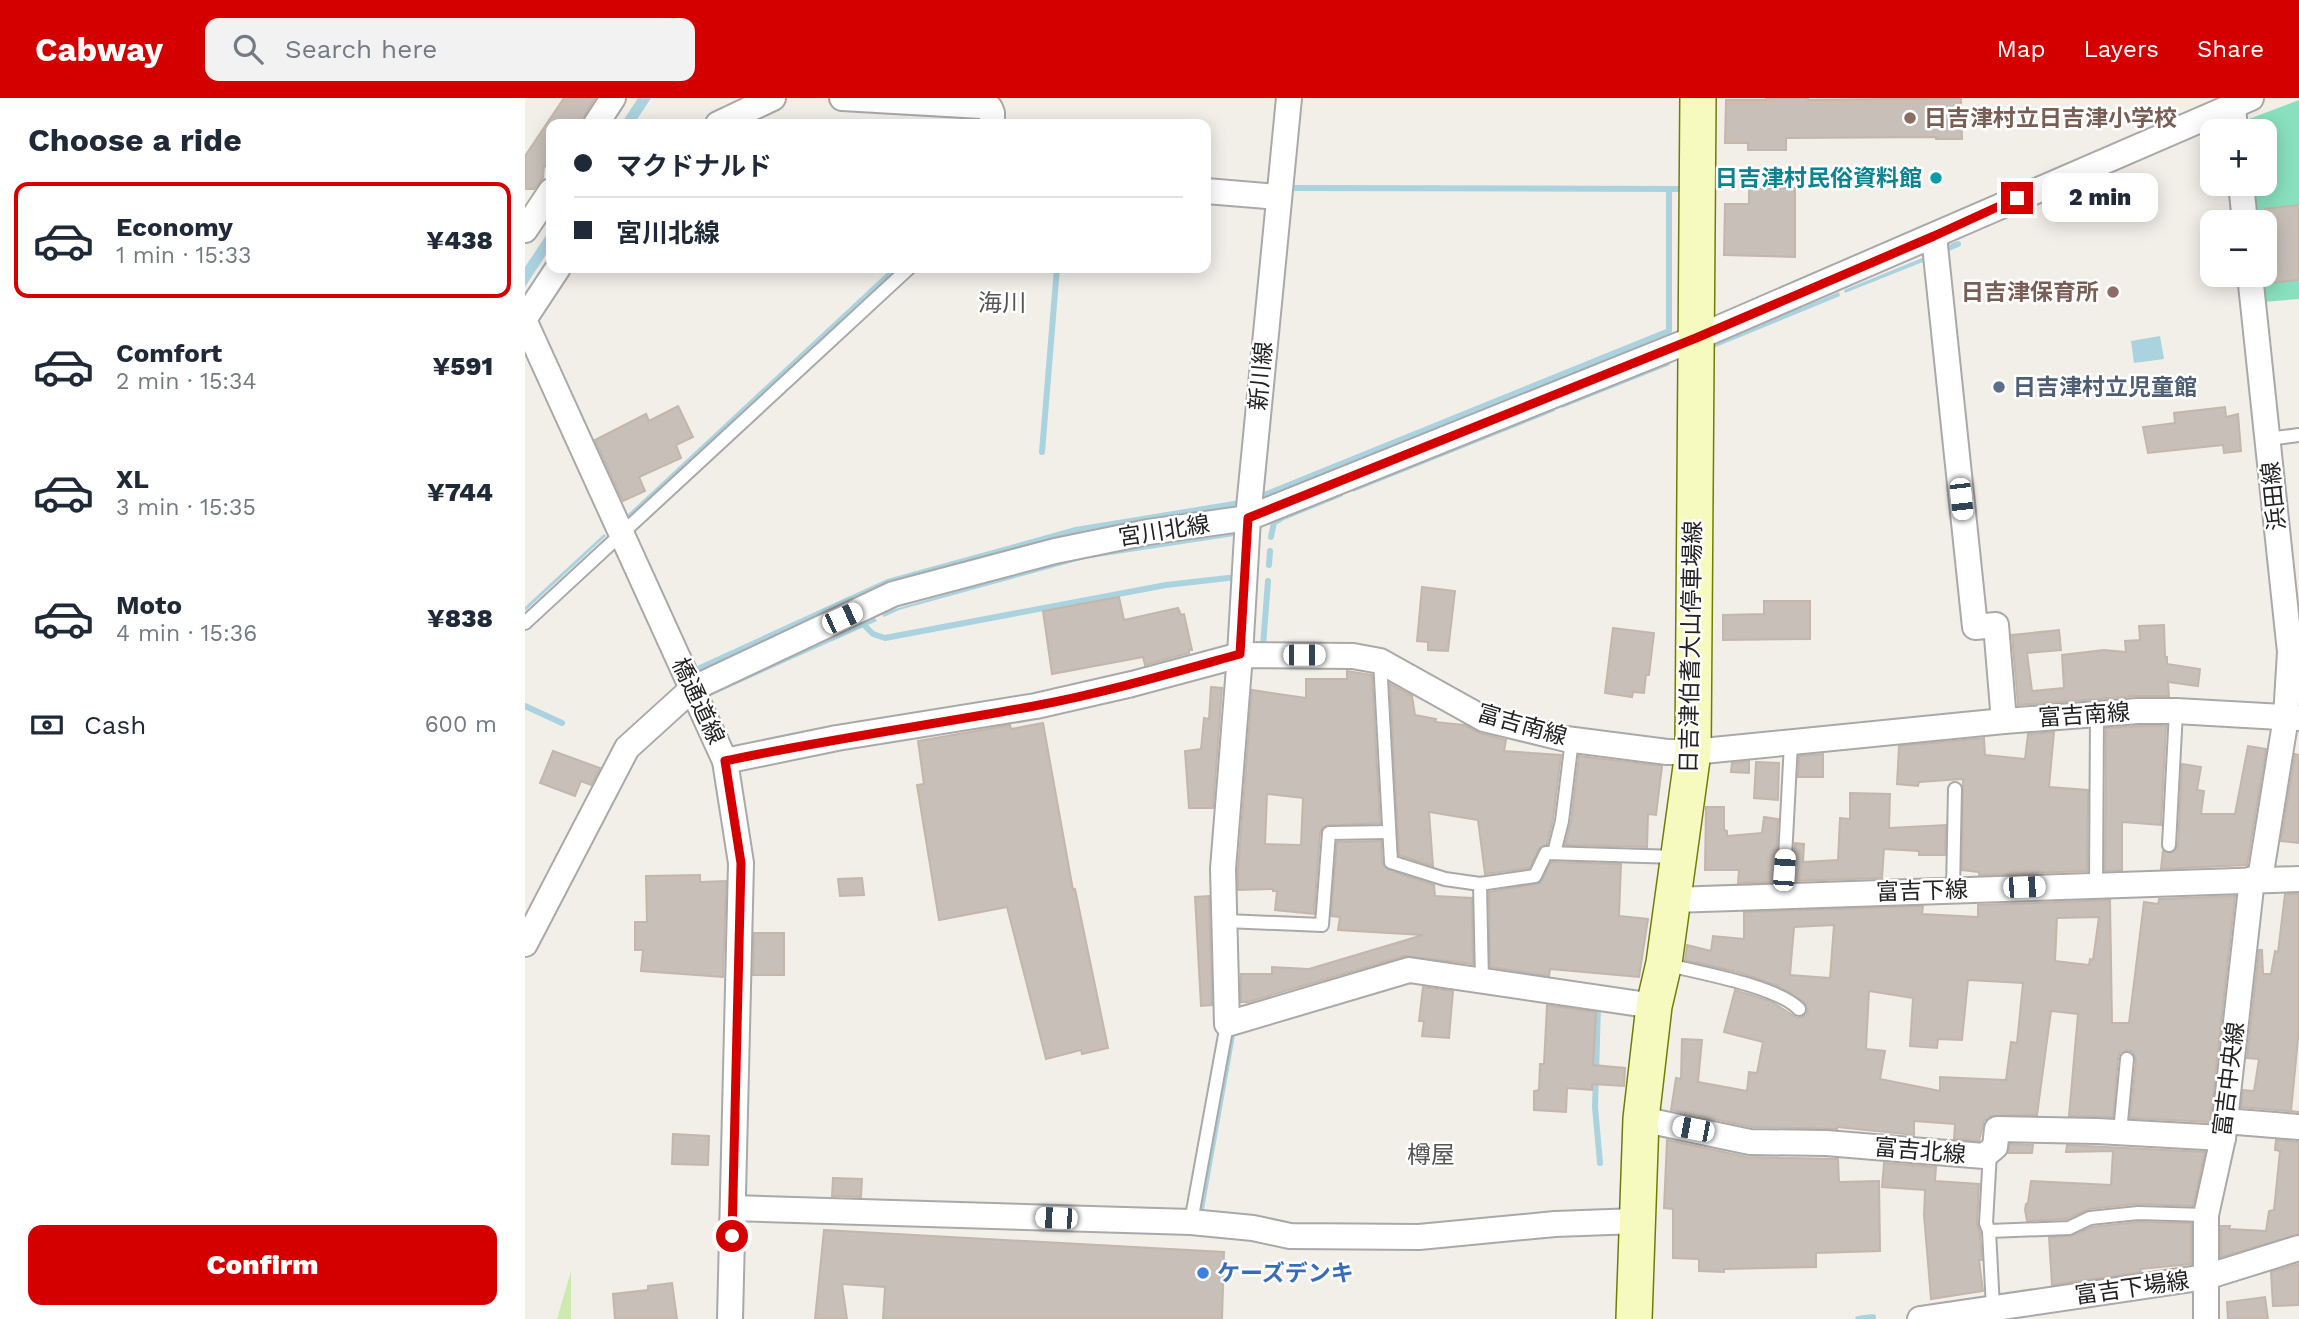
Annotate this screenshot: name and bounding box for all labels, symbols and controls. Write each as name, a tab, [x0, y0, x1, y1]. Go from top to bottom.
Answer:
search box	[205, 18, 695, 81]
text: Cabway	[35, 30, 163, 69]
icon: search	[229, 30, 267, 68]
text: Search here	[285, 34, 437, 64]
text: Map	[1997, 35, 2045, 63]
text: Layers	[2083, 35, 2159, 63]
text: Share	[2197, 35, 2264, 63]
place label: 日吉津村立日吉津小学校	[1924, 105, 2177, 132]
marker: 日吉津村立日吉津小学校	[1902, 110, 1918, 126]
map controls	[2200, 119, 2277, 287]
button: +	[2200, 119, 2277, 196]
text: Choose a ride	[28, 121, 242, 159]
text: マクドナルド	[616, 151, 772, 181]
place label: 日吉津村民俗資料館	[1715, 165, 1922, 192]
marker: 日吉津村民俗資料館	[1928, 170, 1944, 186]
callout: 2 min	[2041, 174, 2157, 222]
route end	[2001, 182, 2033, 214]
text: 2 min	[2069, 184, 2131, 211]
icon: car	[32, 209, 95, 272]
button: −	[2200, 210, 2277, 287]
text: Economy	[116, 212, 233, 242]
text: 宮川北線	[616, 218, 720, 248]
text: ¥438	[426, 225, 493, 255]
text: 1 min · 15:33	[116, 242, 252, 269]
place label: 日吉津保育所	[1961, 279, 2099, 306]
marker: 日吉津保育所	[2105, 284, 2121, 300]
district label: 海川	[978, 289, 1026, 317]
icon: car	[32, 335, 95, 398]
text: Comfort	[116, 338, 222, 368]
street label: 新川線	[1245, 340, 1277, 412]
text: ¥591	[432, 351, 493, 381]
text: 2 min · 15:34	[116, 368, 257, 395]
place label: 日吉津村立児童館	[2013, 374, 2197, 401]
marker: 日吉津村立児童館	[1991, 379, 2007, 395]
street label: 浜田線	[2257, 460, 2291, 532]
icon: car	[32, 461, 95, 524]
text: XL	[116, 464, 149, 494]
text: ¥744	[427, 477, 493, 507]
car	[1949, 477, 1974, 521]
text: 3 min · 15:35	[116, 494, 256, 521]
street label: 宮川北線	[1116, 510, 1212, 552]
street label: 日吉津伯耆大山停車場線	[1675, 520, 1707, 774]
icon: car	[32, 587, 95, 650]
text: Moto	[116, 590, 182, 620]
car	[819, 600, 866, 636]
text: ¥838	[427, 603, 493, 633]
text: 4 min · 15:36	[116, 620, 257, 647]
car	[1284, 645, 1326, 666]
street label: 橋通道線	[666, 654, 730, 748]
street label: 富吉南線	[2037, 698, 2131, 732]
street label: 富吉南線	[1474, 699, 1570, 751]
icon: cash	[28, 706, 66, 744]
text: Cash	[84, 710, 146, 740]
text: 600 m	[425, 711, 497, 738]
car	[1773, 848, 1796, 892]
street label: 富吉下線	[1876, 876, 1968, 906]
car	[2003, 876, 2046, 898]
street label: 富吉中央線	[2209, 1020, 2249, 1138]
car	[1671, 1115, 1716, 1143]
street label: 富吉北線	[1873, 1134, 1967, 1168]
district label: 樽屋	[1407, 1141, 1455, 1169]
car	[1035, 1207, 1078, 1229]
route start	[716, 1220, 748, 1252]
button: Confirm	[28, 1225, 497, 1305]
place label: ケーズデンキ	[1217, 1260, 1354, 1287]
marker: ケーズデンキ	[1195, 1265, 1211, 1281]
street label: 富吉下場線	[2073, 1267, 2191, 1309]

